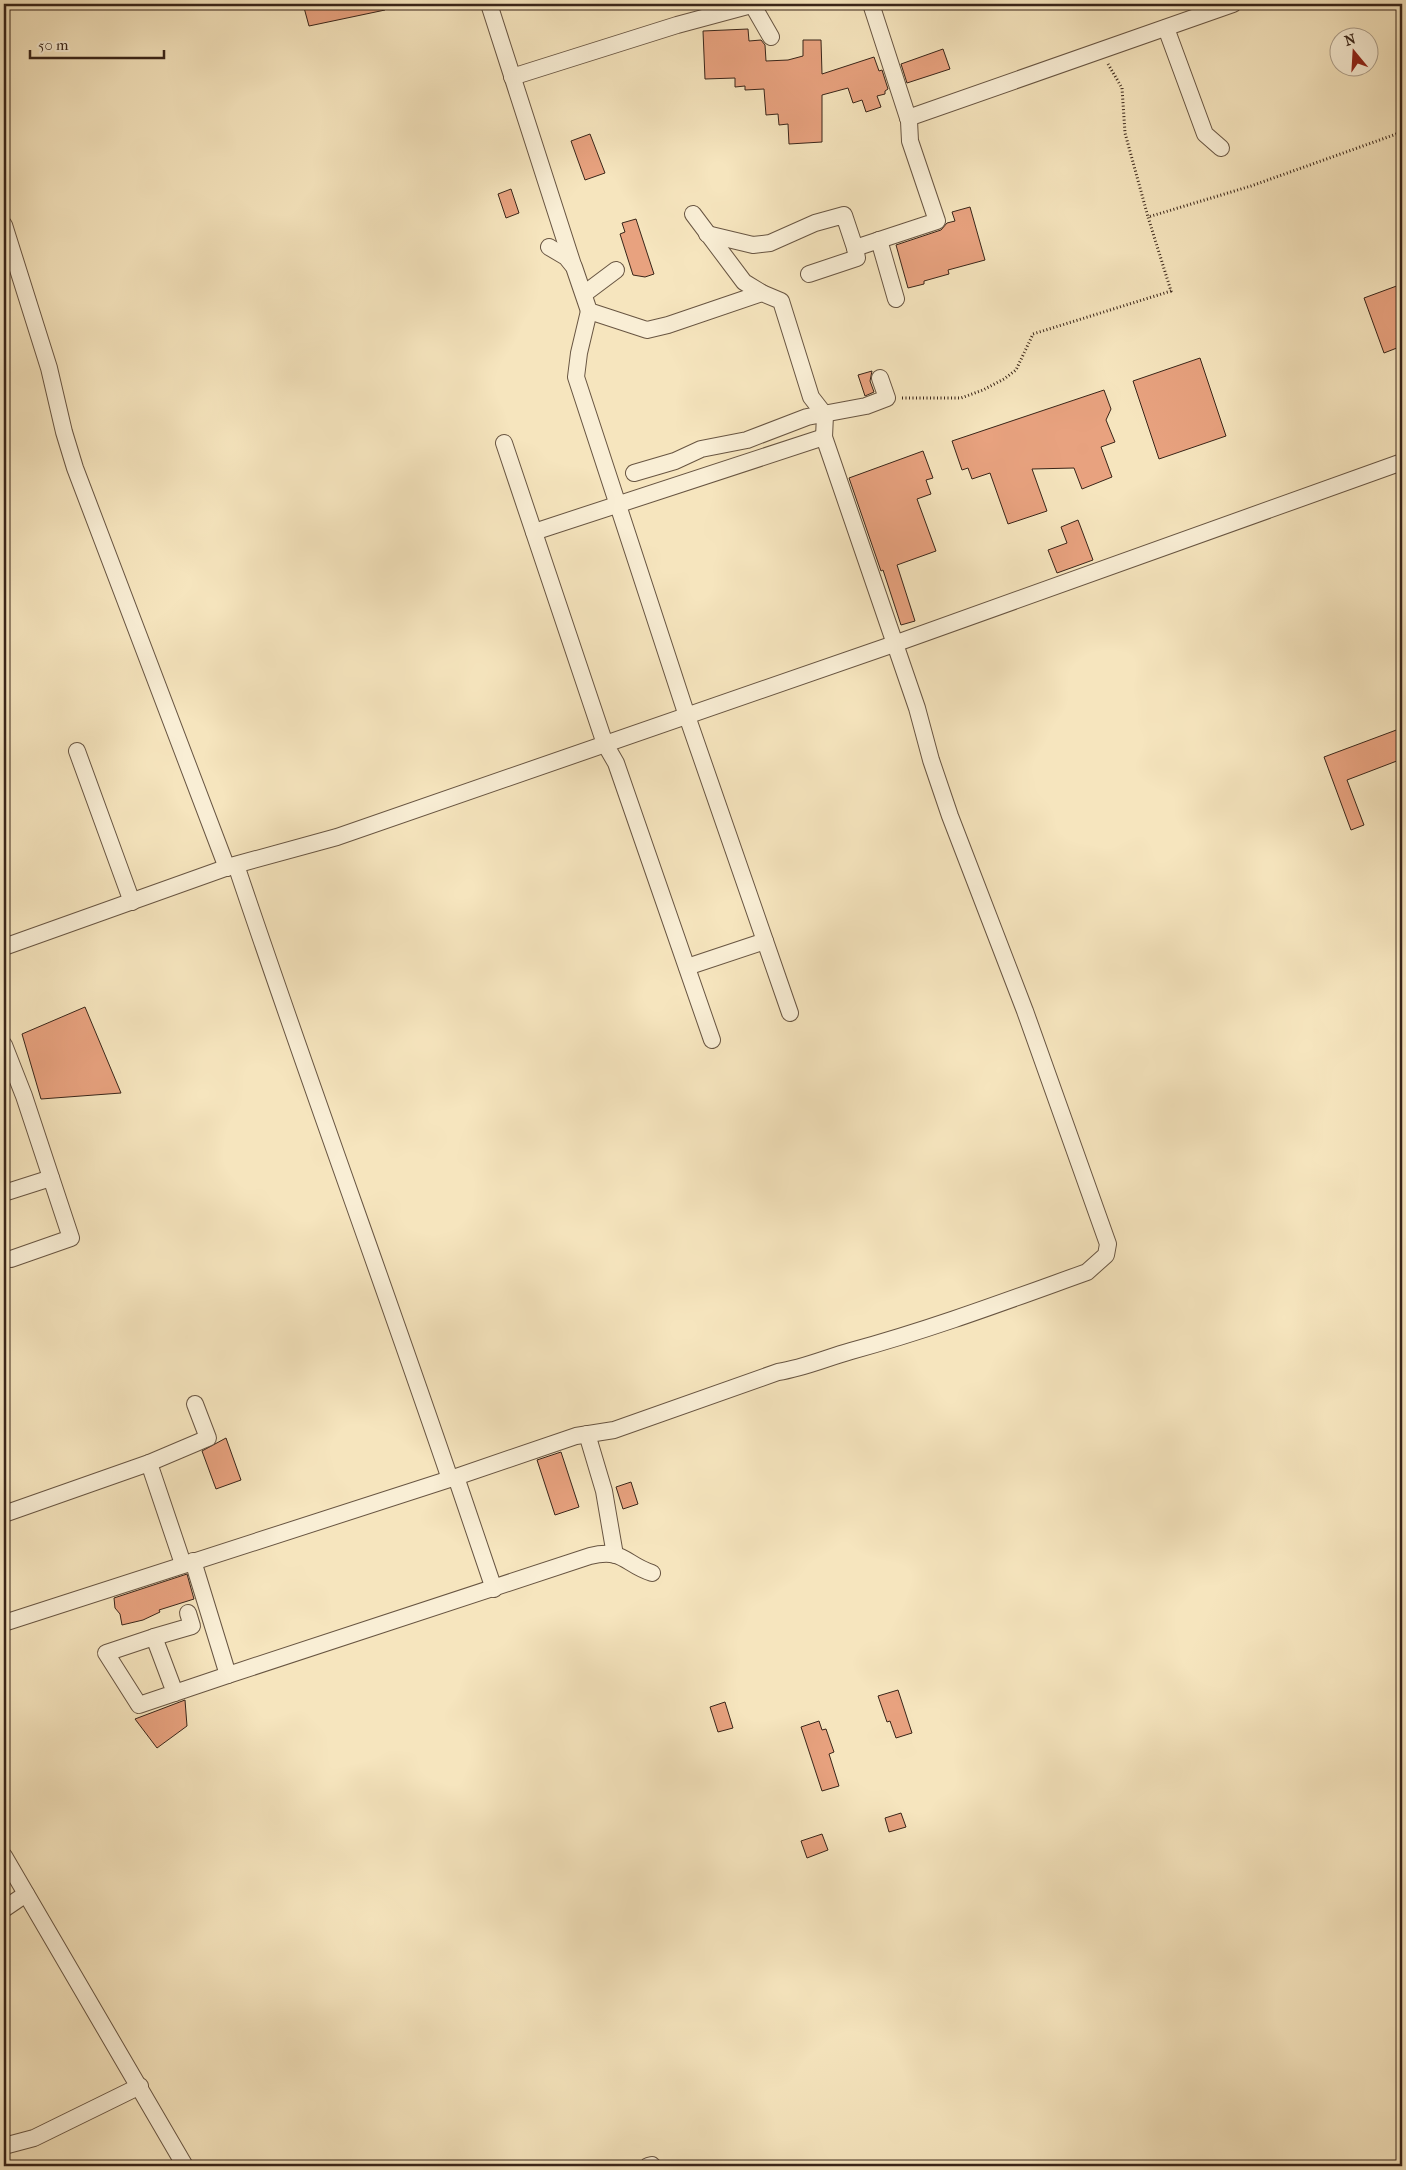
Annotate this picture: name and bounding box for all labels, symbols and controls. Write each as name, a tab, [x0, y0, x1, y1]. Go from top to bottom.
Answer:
scale bar	[30, 28, 164, 60]
north arrow	[1328, 28, 1378, 78]
text: N	[1342, 30, 1358, 50]
text: 50 m	[38, 36, 69, 54]

